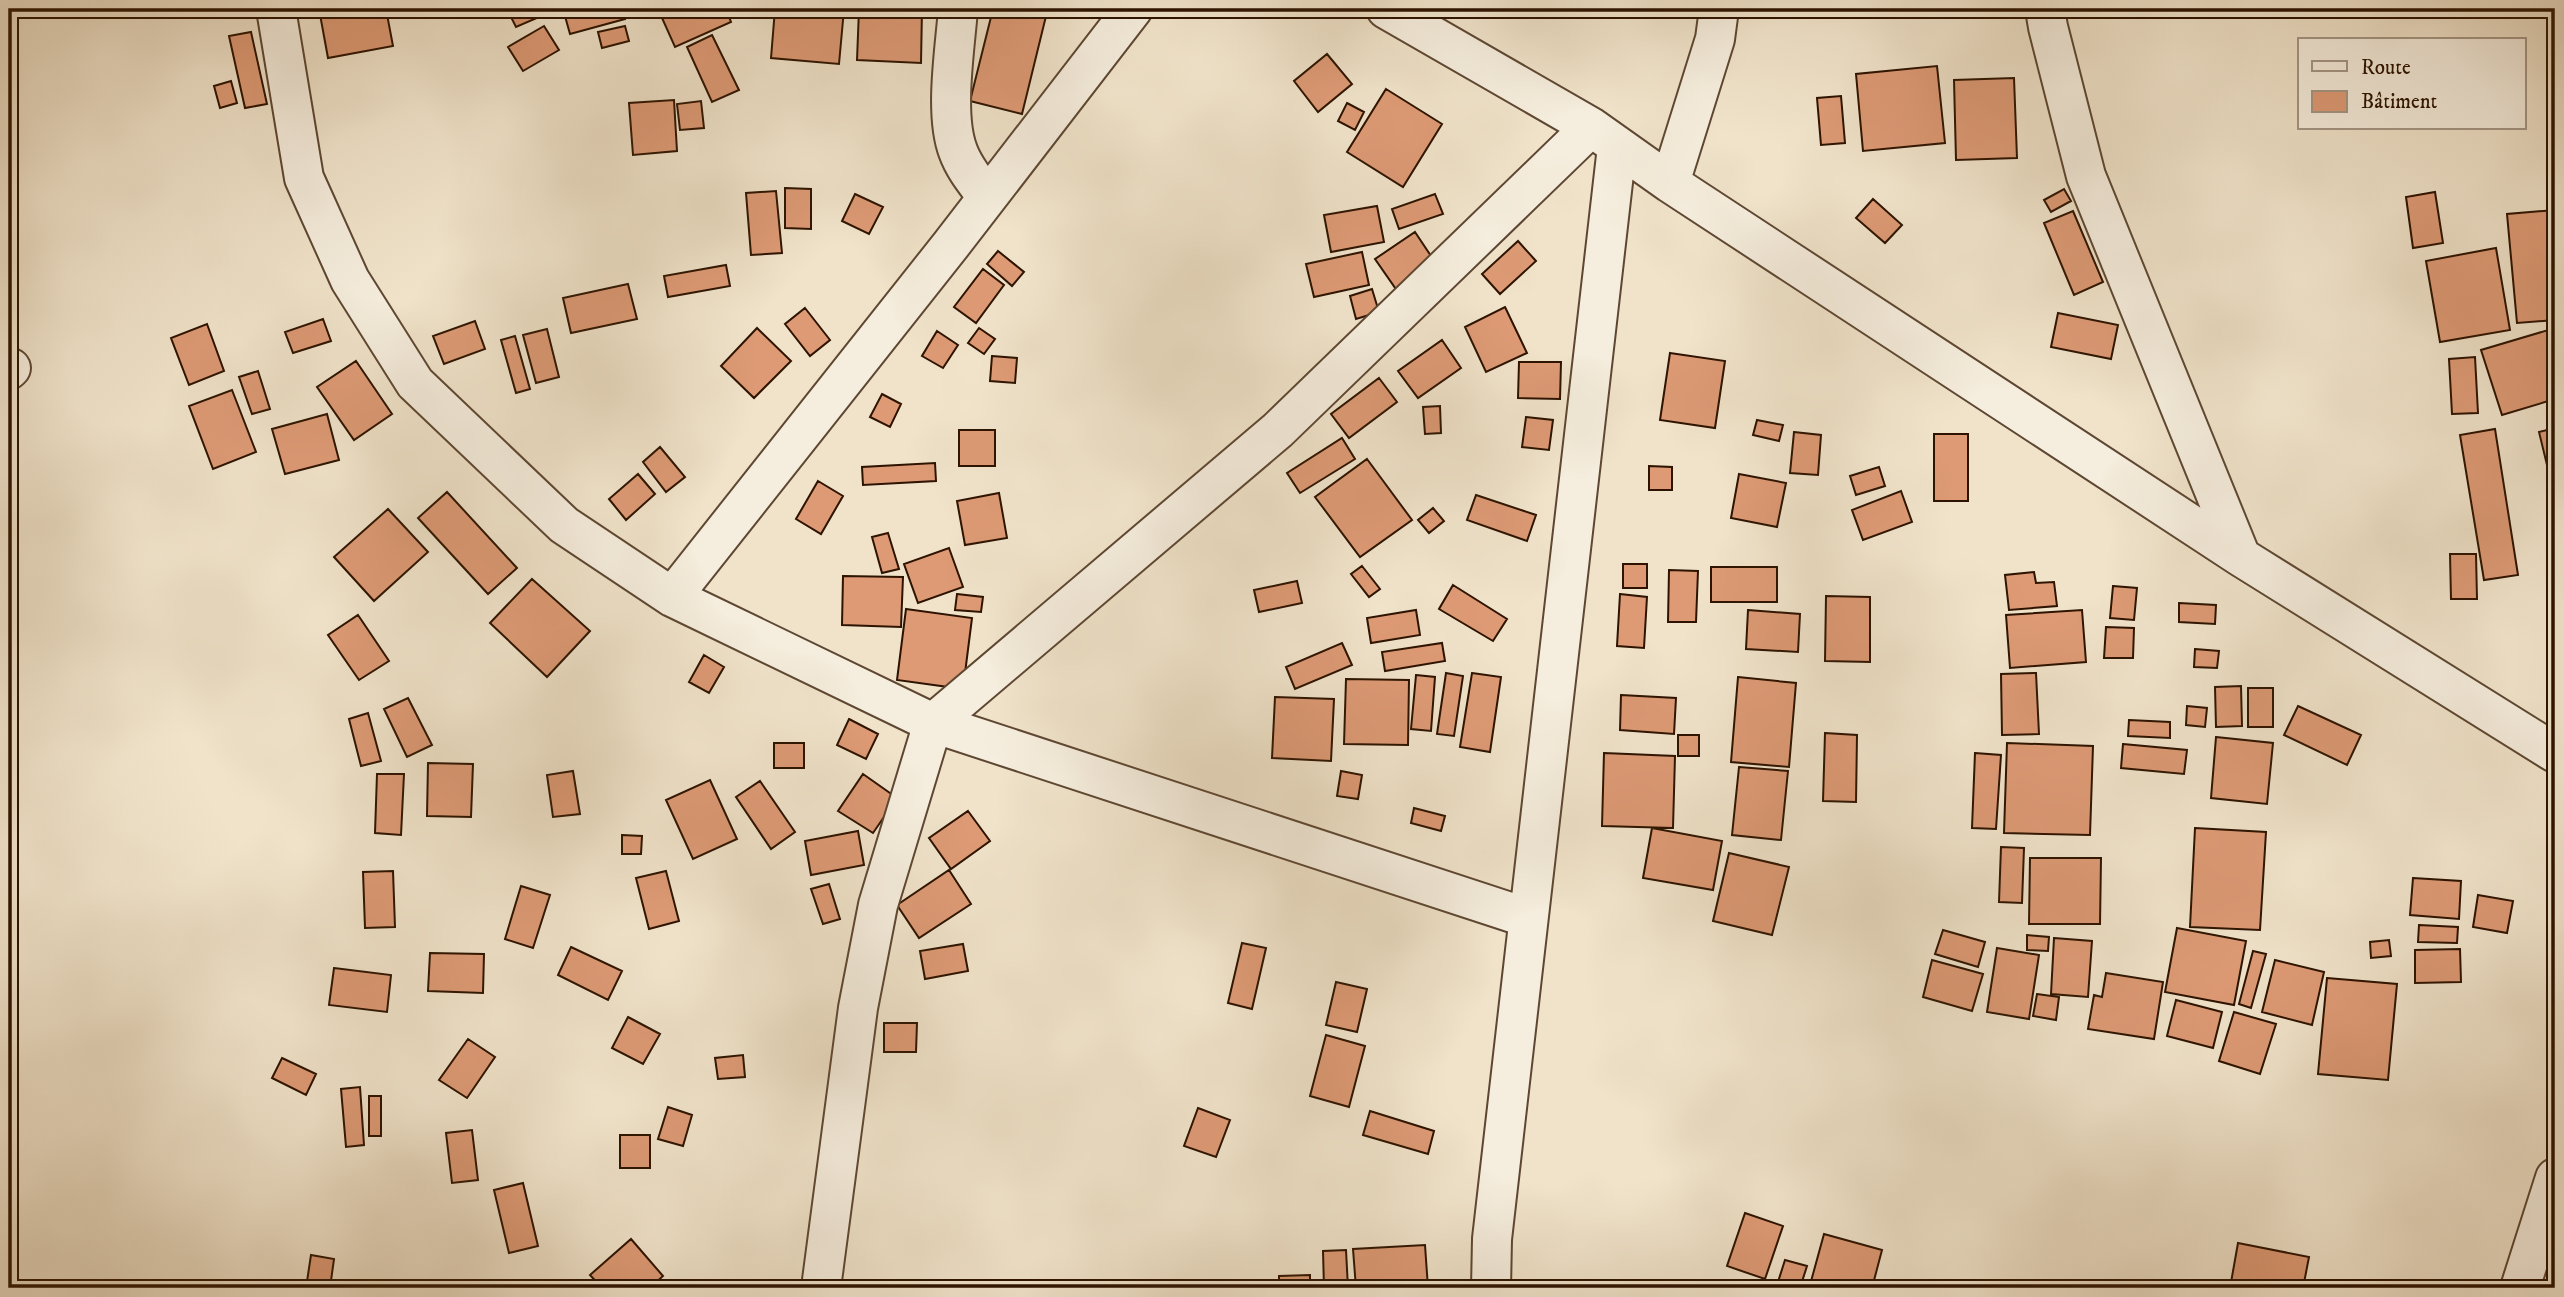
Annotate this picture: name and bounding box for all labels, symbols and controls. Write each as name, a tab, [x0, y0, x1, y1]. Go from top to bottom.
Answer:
legend	[2298, 38, 2526, 130]
text: Route	[2361, 55, 2411, 81]
text: Bâtiment	[2361, 89, 2438, 115]

